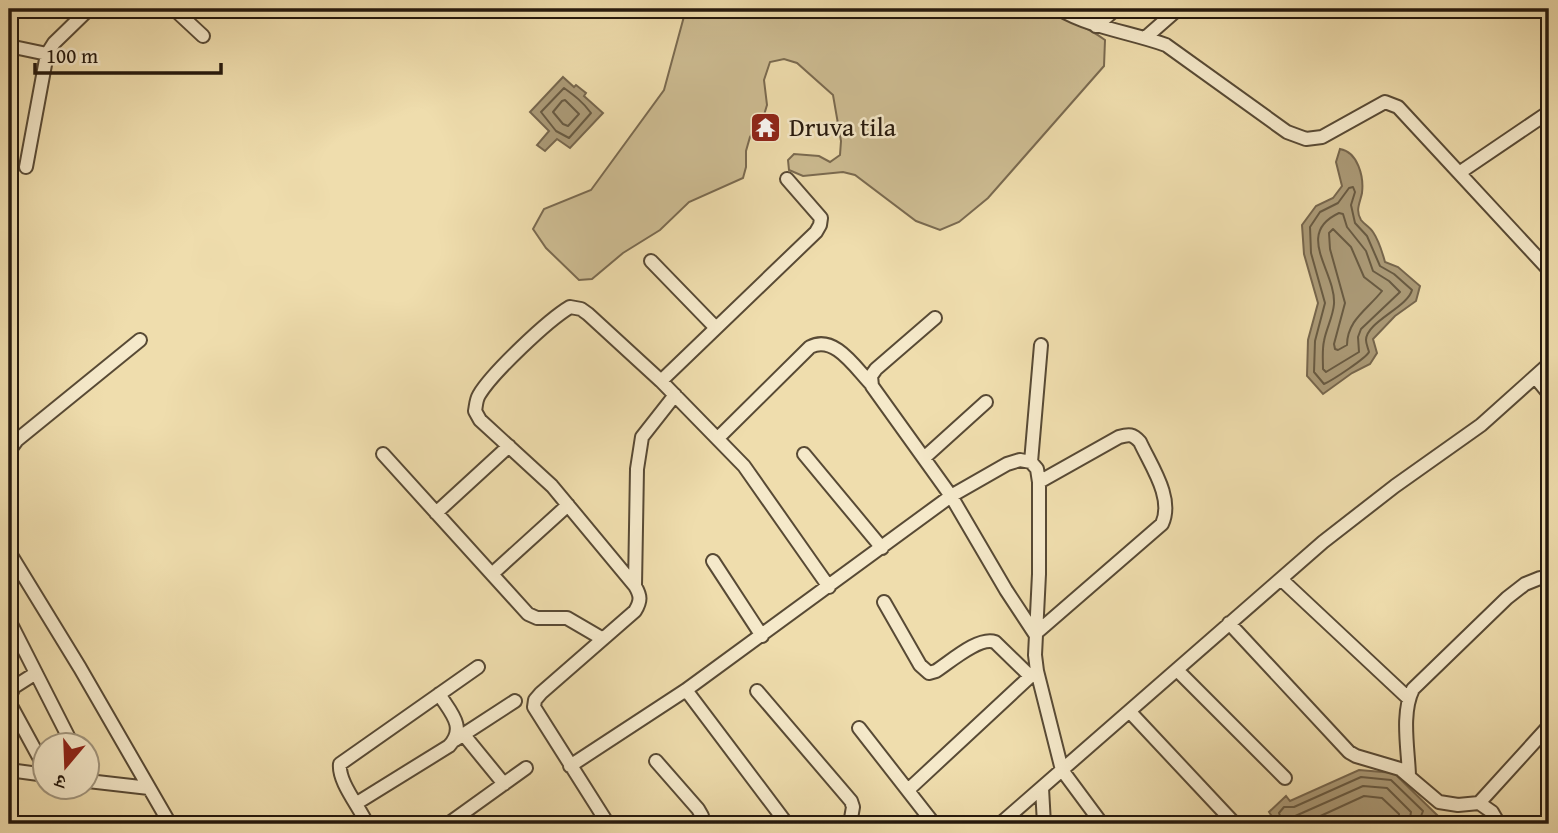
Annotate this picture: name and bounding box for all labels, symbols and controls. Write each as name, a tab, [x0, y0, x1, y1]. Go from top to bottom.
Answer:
scale bar	[35, 32, 220, 76]
text: 100 m	[46, 40, 98, 71]
place label: Druva tila	[789, 107, 897, 146]
temple icon: Druva tila	[749, 110, 783, 144]
north arrow	[32, 732, 102, 802]
text: उ	[50, 767, 71, 798]

